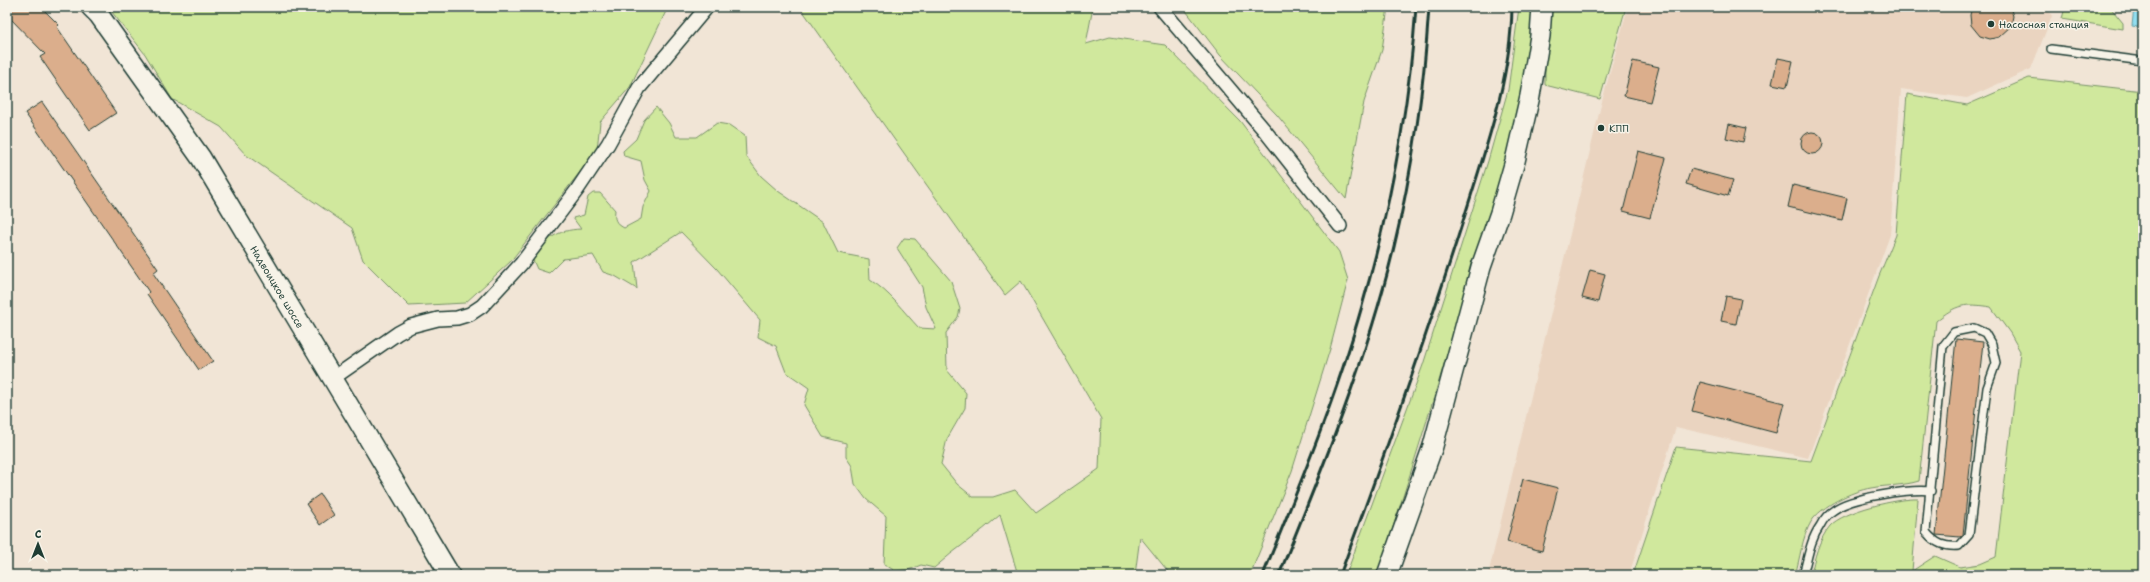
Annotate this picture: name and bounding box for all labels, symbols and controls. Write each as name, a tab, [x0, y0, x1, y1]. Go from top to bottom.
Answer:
place label: Насосная станция	[1999, 18, 2089, 31]
marker: Насосная станция	[1986, 19, 1996, 29]
place label: КПП	[1609, 122, 1629, 135]
marker: КПП	[1596, 123, 1606, 133]
street label: Надвоицкое шоссе	[247, 243, 307, 331]
north arrow	[18, 524, 58, 564]
text: С	[35, 527, 42, 542]

